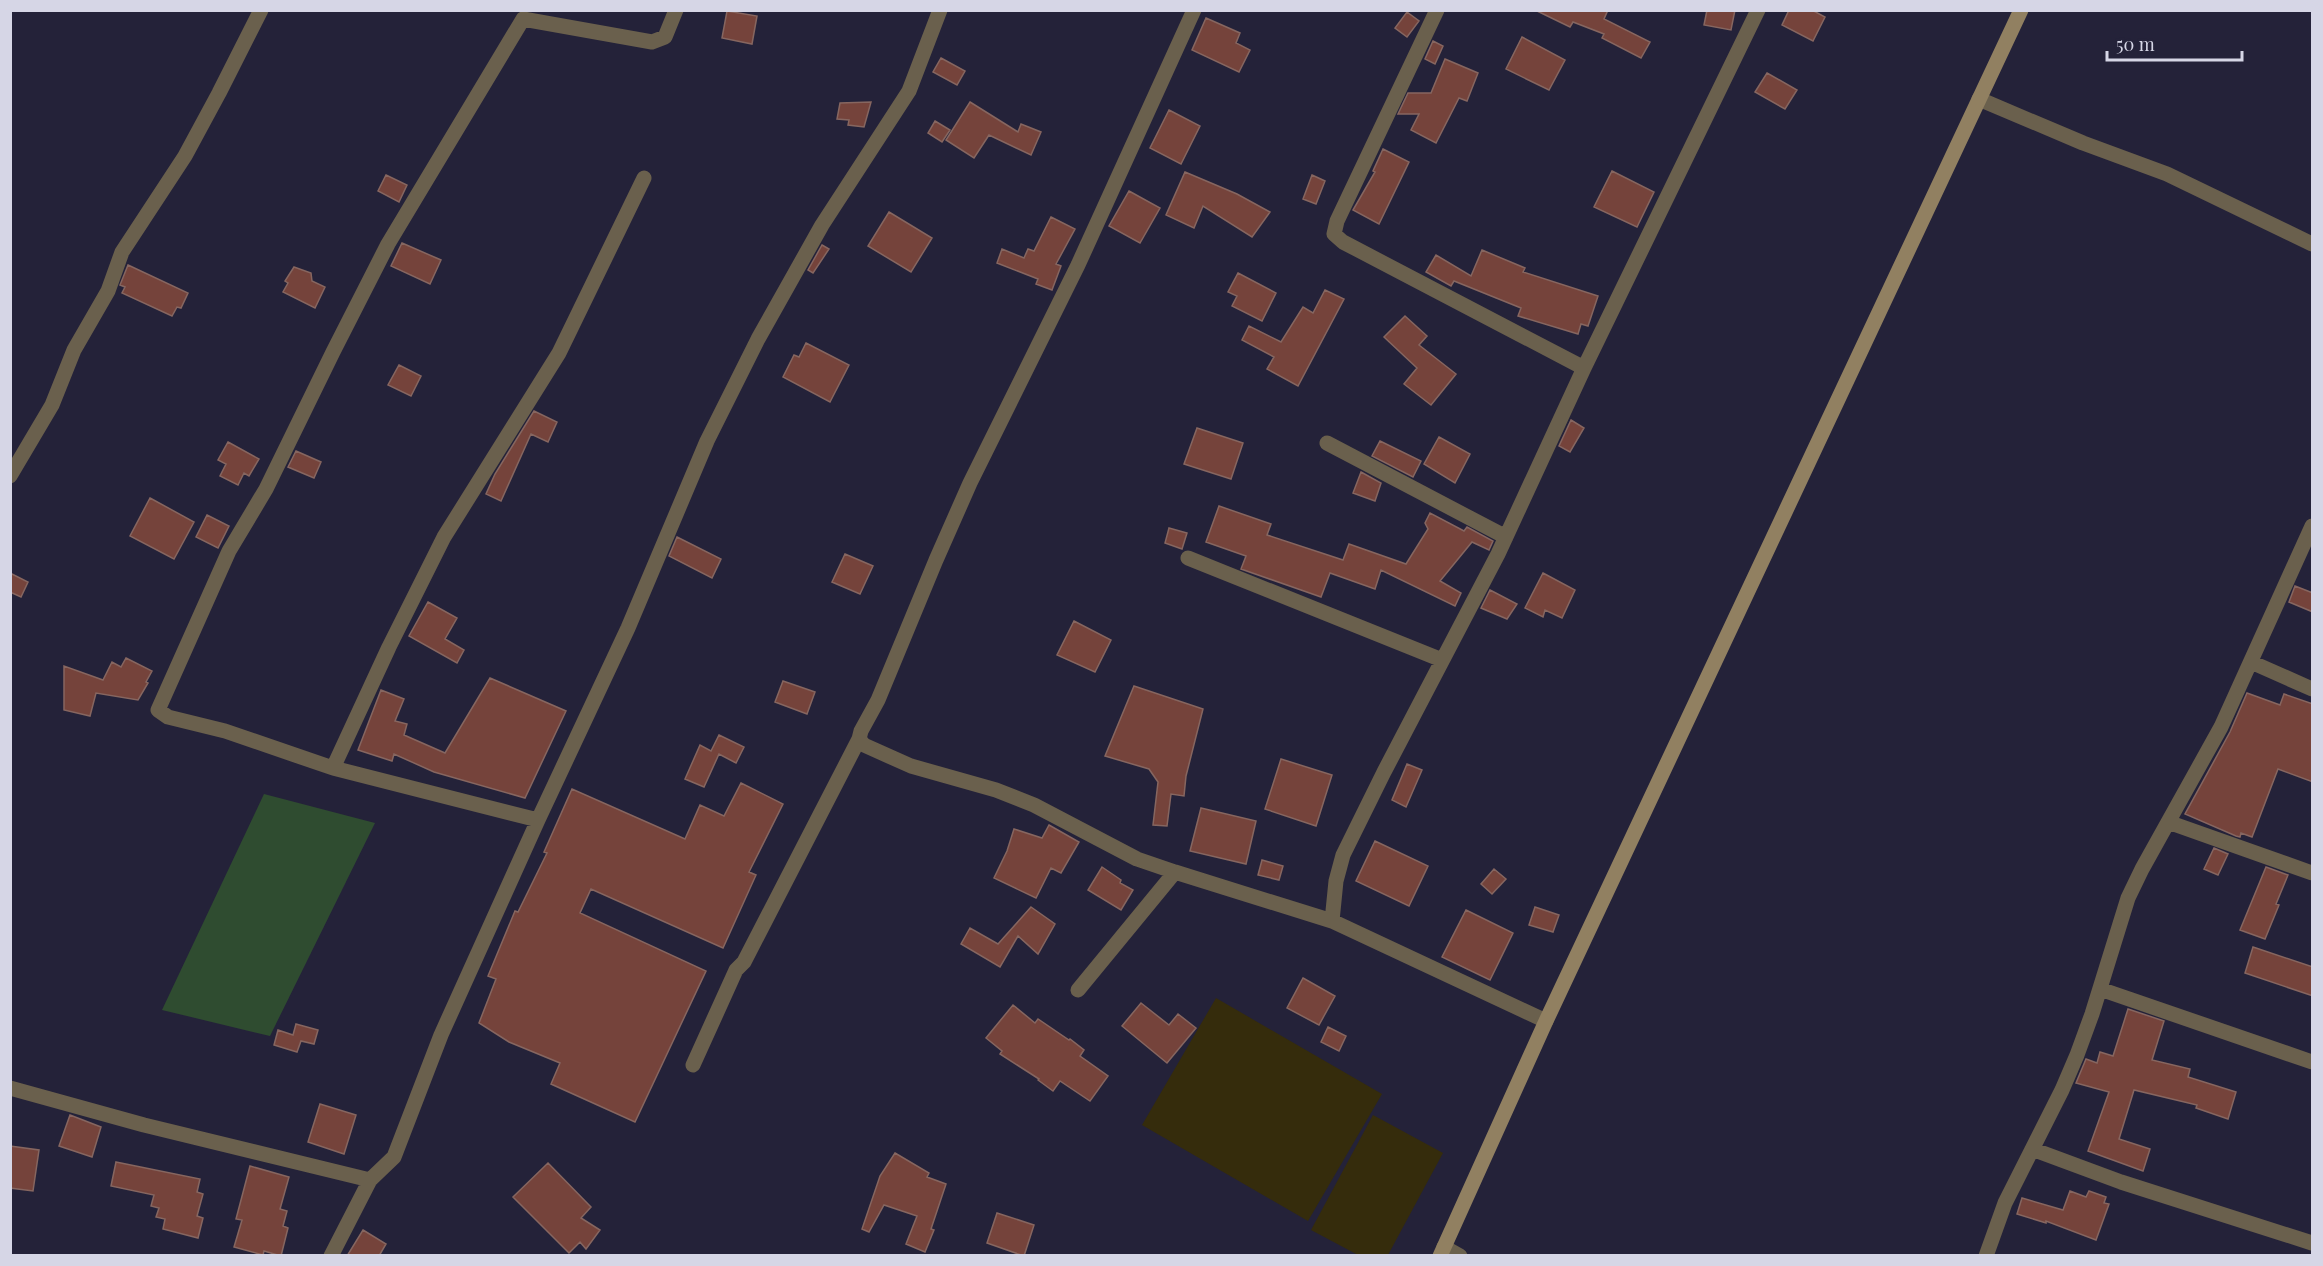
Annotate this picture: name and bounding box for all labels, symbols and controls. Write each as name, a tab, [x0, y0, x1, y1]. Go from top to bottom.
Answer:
scale bar	[2107, 24, 2242, 62]
text: 50 m	[2116, 32, 2155, 56]

